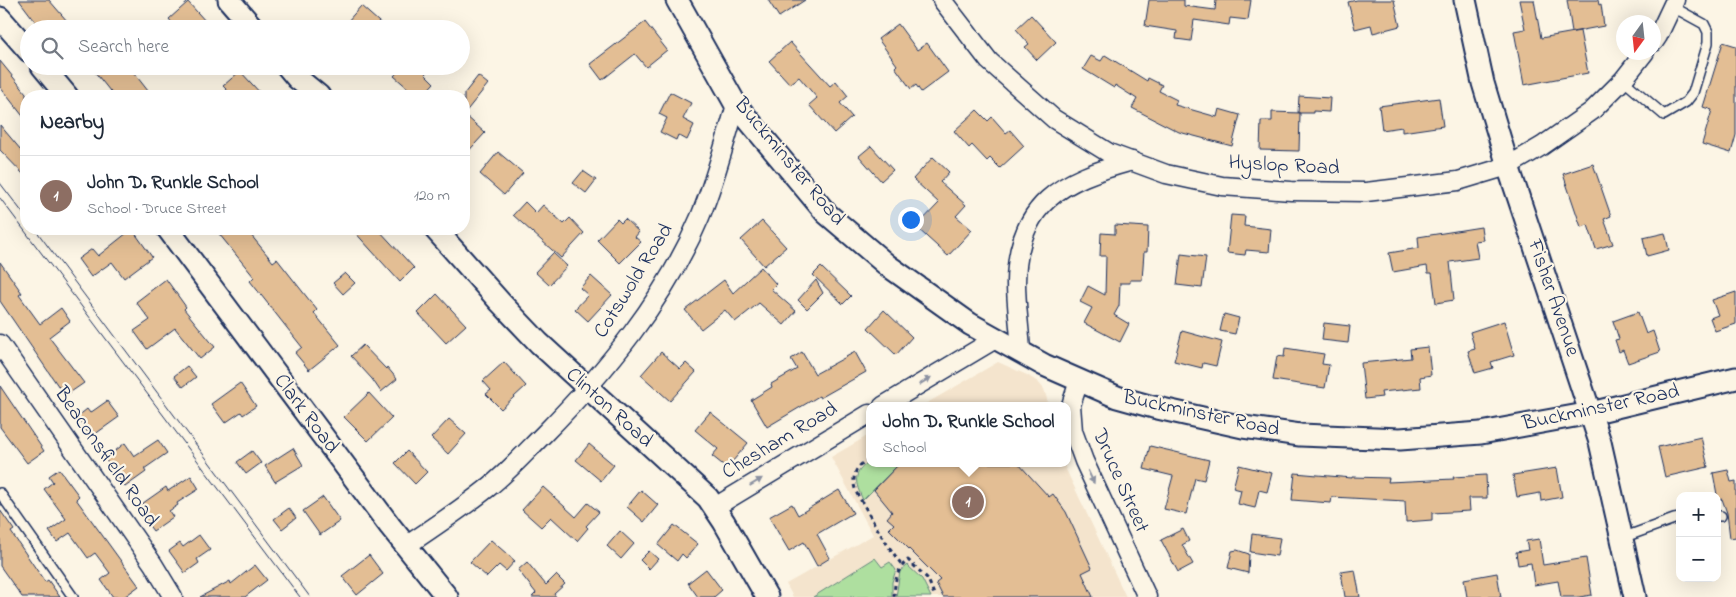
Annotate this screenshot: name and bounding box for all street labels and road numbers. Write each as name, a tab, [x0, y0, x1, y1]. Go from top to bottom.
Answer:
street label: Buckminster Road	[726, 90, 852, 233]
street label: Hyslop Road	[1227, 148, 1341, 186]
street label: Cotswold Road	[587, 218, 681, 344]
street label: Fisher Avenue	[1519, 234, 1587, 361]
street label: Clinton Road	[559, 361, 659, 456]
street label: Clark Road	[266, 368, 346, 460]
street label: Buckminster Road	[1519, 377, 1682, 439]
street label: Beaconsfield Road	[46, 380, 166, 533]
street label: Buckminster Road	[1119, 383, 1282, 445]
street label: Chesham Road	[716, 395, 844, 487]
street label: Druce Street	[1083, 423, 1156, 538]

